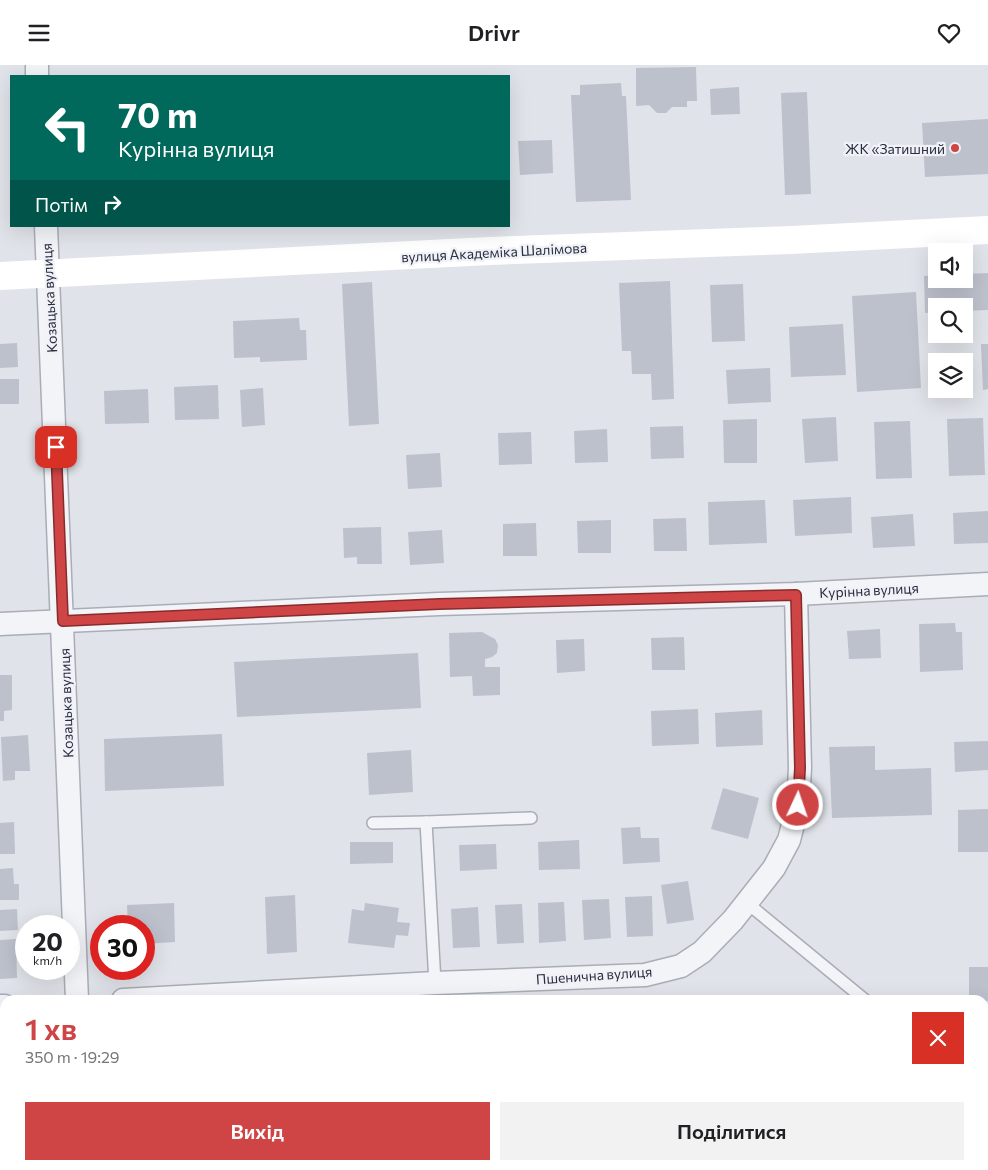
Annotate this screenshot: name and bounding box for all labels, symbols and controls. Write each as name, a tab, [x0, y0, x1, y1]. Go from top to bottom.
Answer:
icon: menu	[25, 19, 53, 47]
text: Drivr	[468, 19, 520, 46]
icon: heart	[935, 19, 963, 47]
text: 70 m	[118, 92, 198, 135]
icon: left	[35, 95, 100, 160]
text: Курінна вулиця	[118, 135, 275, 162]
place label: ЖК «Затишний	[845, 140, 945, 157]
marker: ЖК «Затишний	[949, 142, 961, 154]
icon: right	[98, 190, 126, 218]
text: Потім	[35, 193, 88, 216]
street label: вулиця Академіка Шалімова	[401, 239, 587, 265]
street label: Козацька вулиця	[38, 243, 60, 353]
map controls	[928, 243, 973, 398]
button: sound	[928, 243, 973, 288]
button: search	[928, 298, 973, 343]
button: layers	[928, 353, 973, 398]
pin	[35, 426, 77, 468]
icon: arrive	[42, 433, 70, 461]
street label: Курінна вулиця	[819, 579, 919, 601]
street label: Козацька вулиця	[56, 648, 76, 758]
position arrow	[771, 778, 823, 830]
speed limit sign: 30	[90, 915, 155, 980]
text: 20	[32, 926, 63, 956]
text: km/h	[33, 953, 62, 967]
street label: Пшенична вулиця	[535, 962, 653, 988]
text: 1 хв	[25, 1009, 77, 1046]
button: close	[912, 1012, 964, 1064]
text: 350 m · 19:29	[25, 1047, 120, 1066]
button: Вихід	[25, 1102, 490, 1160]
button: Поділитися	[500, 1102, 964, 1160]

